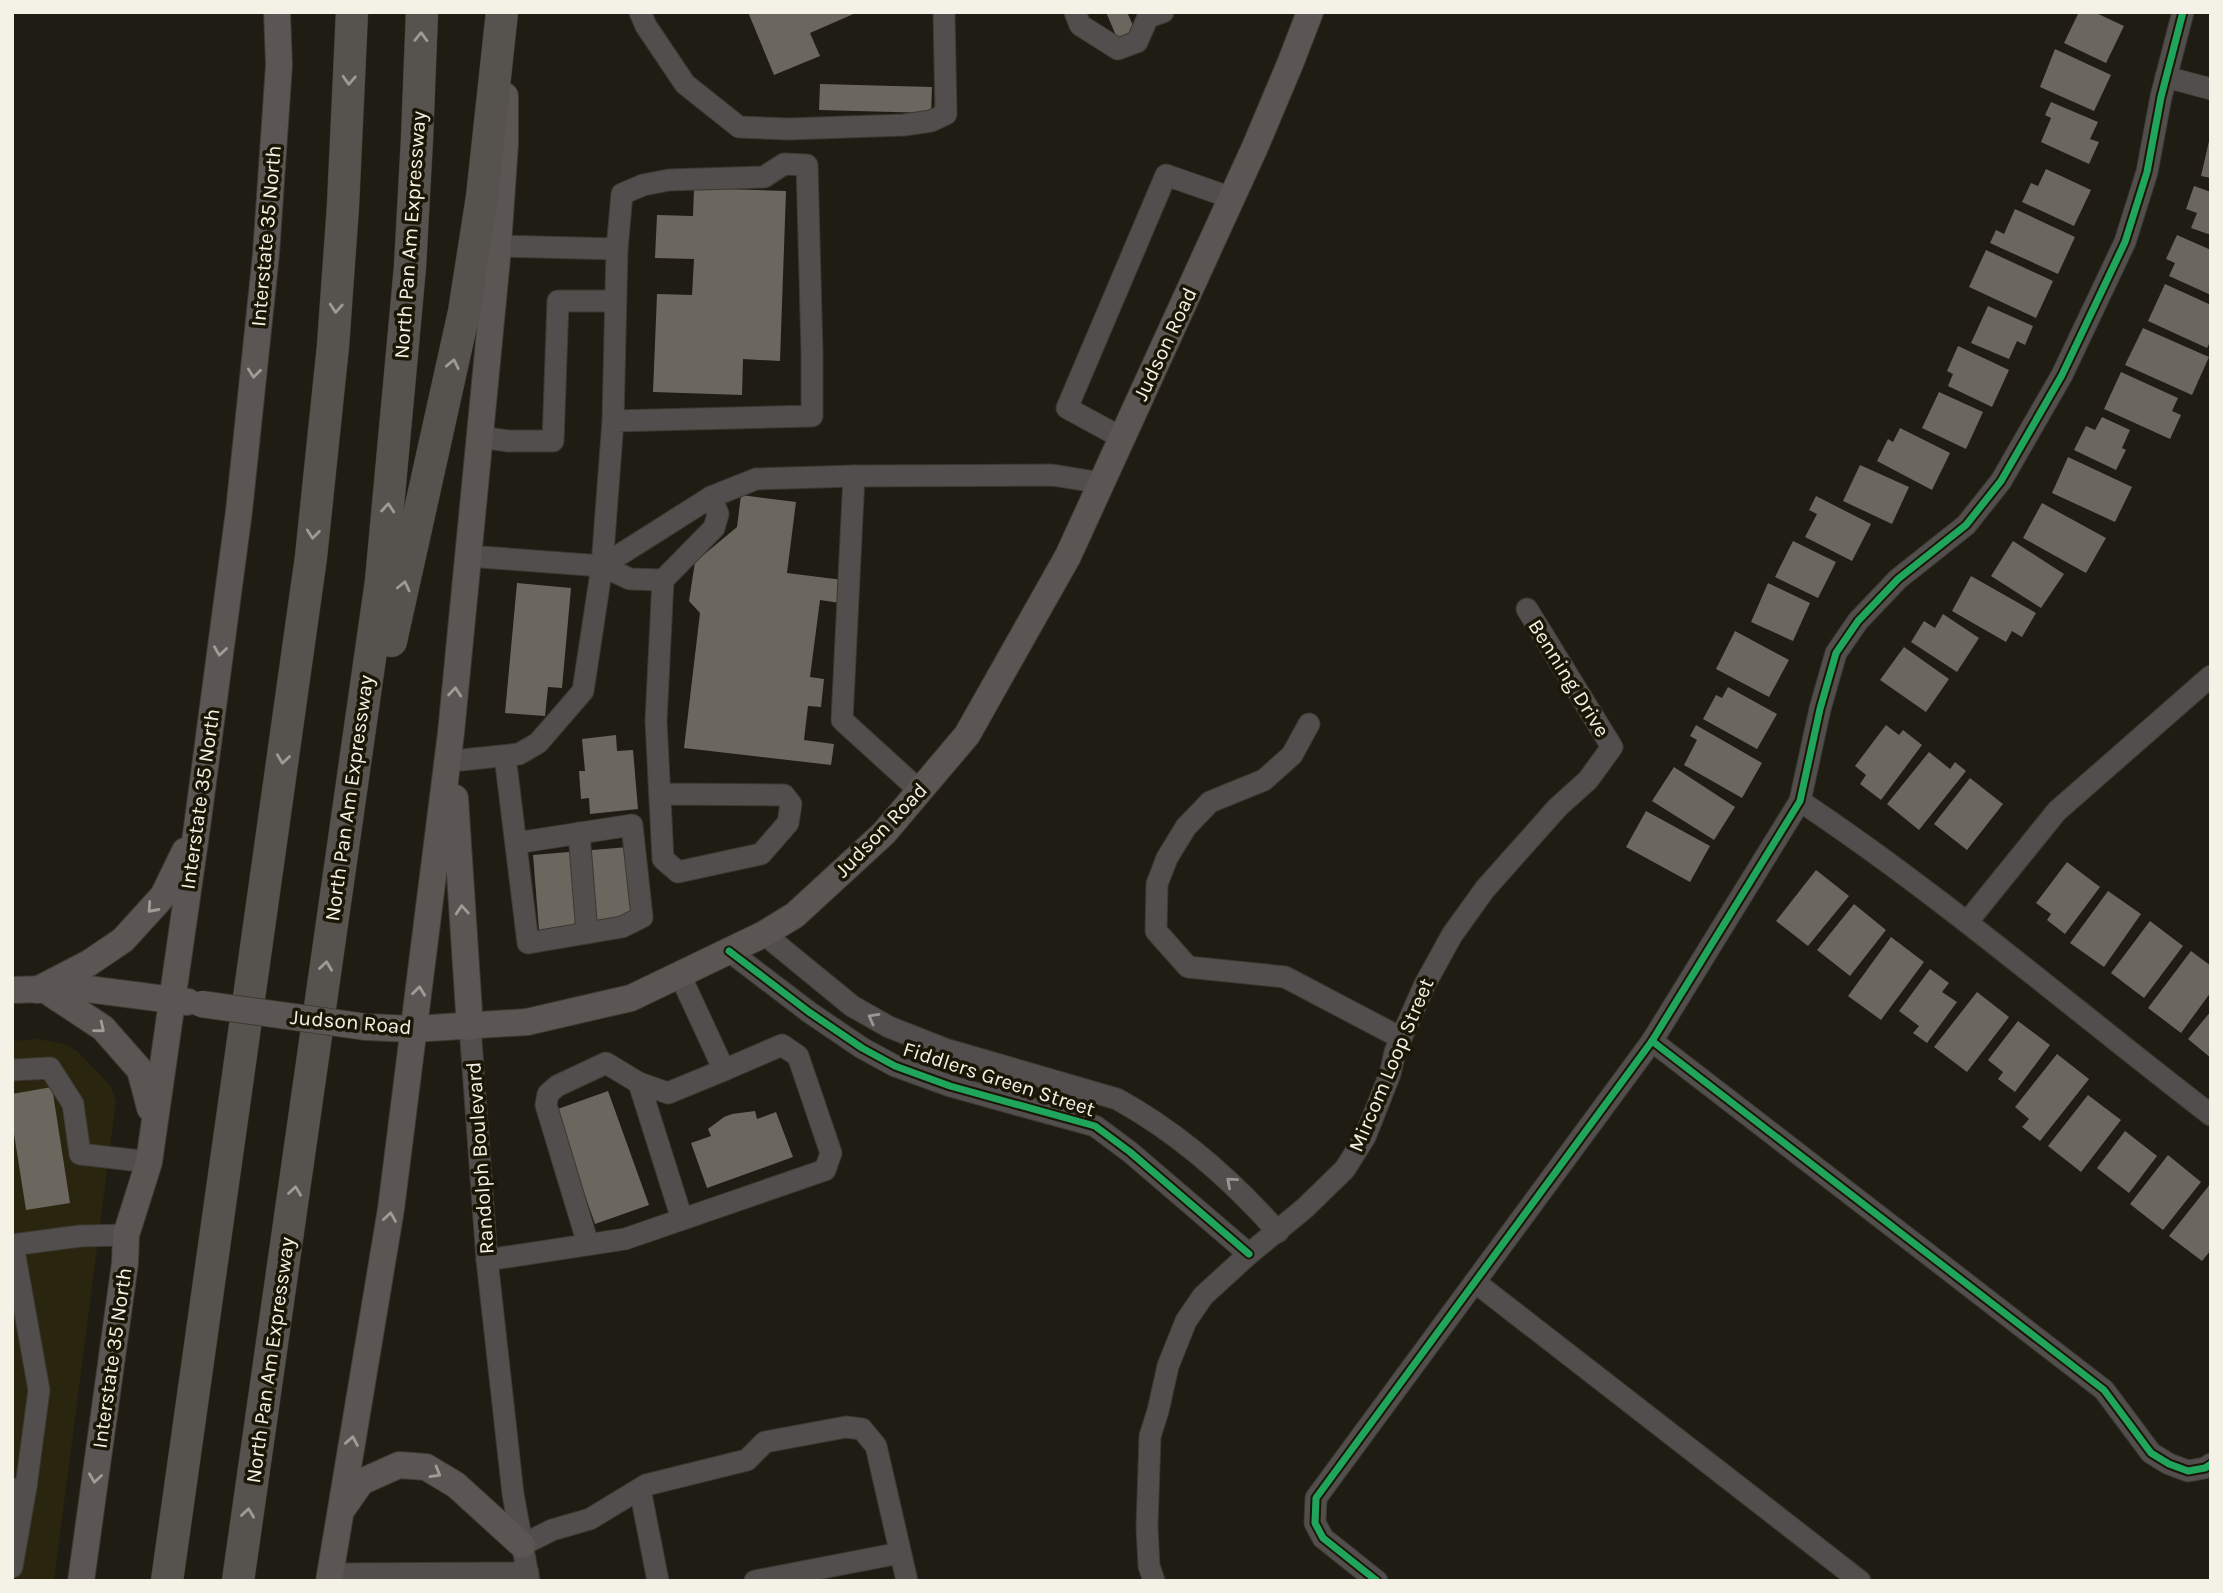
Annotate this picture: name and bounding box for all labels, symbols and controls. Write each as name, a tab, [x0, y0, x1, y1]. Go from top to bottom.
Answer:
one-way arrow	[413, 32, 429, 42]
one-way arrow	[341, 75, 356, 86]
street label: North Pan Am Expressway	[389, 110, 431, 360]
street label: Interstate 35 North	[246, 144, 286, 328]
street label: Judson Road	[1128, 284, 1202, 404]
one-way arrow	[329, 302, 344, 313]
one-way arrow	[445, 358, 460, 370]
one-way arrow	[246, 368, 261, 379]
one-way arrow	[380, 503, 395, 514]
one-way arrow	[306, 528, 321, 540]
one-way arrow	[396, 580, 410, 592]
street label: Benning Drive	[1523, 615, 1615, 741]
one-way arrow	[213, 646, 228, 657]
street label: North Pan Am Expressway	[320, 673, 378, 923]
one-way arrow	[447, 686, 462, 697]
street label: Interstate 35 North	[175, 707, 225, 891]
one-way arrow	[275, 753, 290, 765]
street label: Judson Road	[830, 778, 932, 882]
one-way arrow	[148, 900, 160, 913]
one-way arrow	[455, 904, 470, 915]
one-way arrow	[318, 960, 333, 972]
street label: Mircom Loop Street	[1344, 974, 1438, 1155]
one-way arrow	[411, 985, 426, 997]
street label: Judson Road	[289, 1005, 413, 1039]
one-way arrow	[868, 1013, 881, 1026]
one-way arrow	[93, 1019, 105, 1032]
street label: Fiddlers Green Street	[900, 1037, 1098, 1121]
street label: Randolph Boulevard	[461, 1061, 499, 1255]
one-way arrow	[1226, 1178, 1239, 1190]
one-way arrow	[287, 1185, 302, 1197]
one-way arrow	[382, 1211, 397, 1222]
street label: North Pan Am Expressway	[241, 1235, 299, 1485]
street label: Interstate 35 North	[87, 1266, 137, 1450]
one-way arrow	[344, 1435, 359, 1447]
one-way arrow	[428, 1465, 441, 1478]
one-way arrow	[88, 1472, 103, 1484]
one-way arrow	[240, 1507, 255, 1519]

